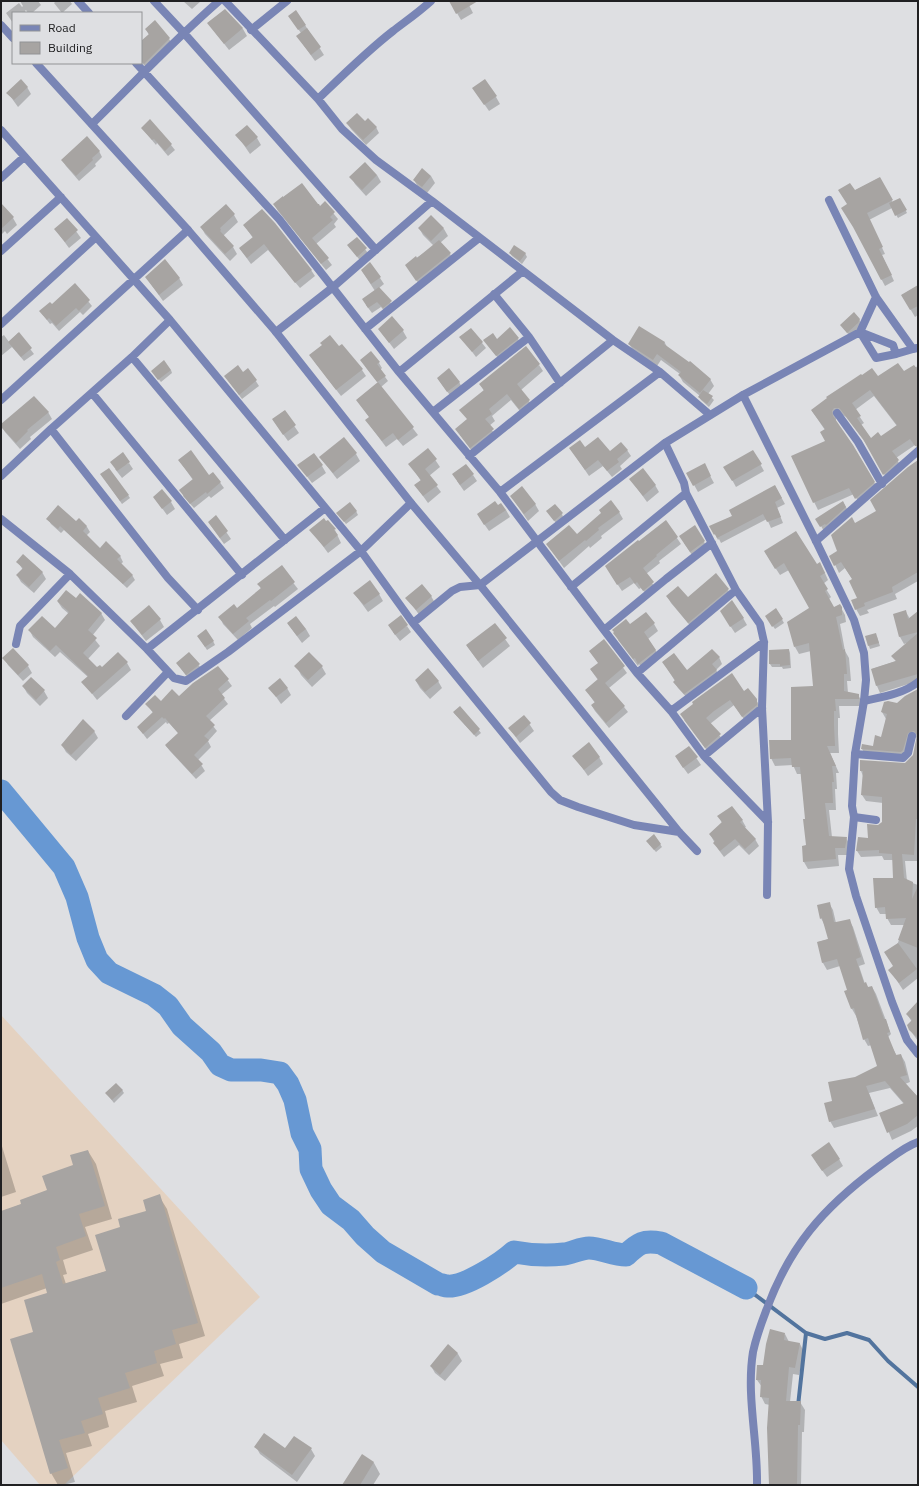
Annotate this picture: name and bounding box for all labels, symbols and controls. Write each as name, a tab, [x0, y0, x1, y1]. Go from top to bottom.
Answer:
legend	[12, 12, 142, 64]
text: Road	[48, 20, 76, 35]
text: Building	[48, 40, 93, 55]

